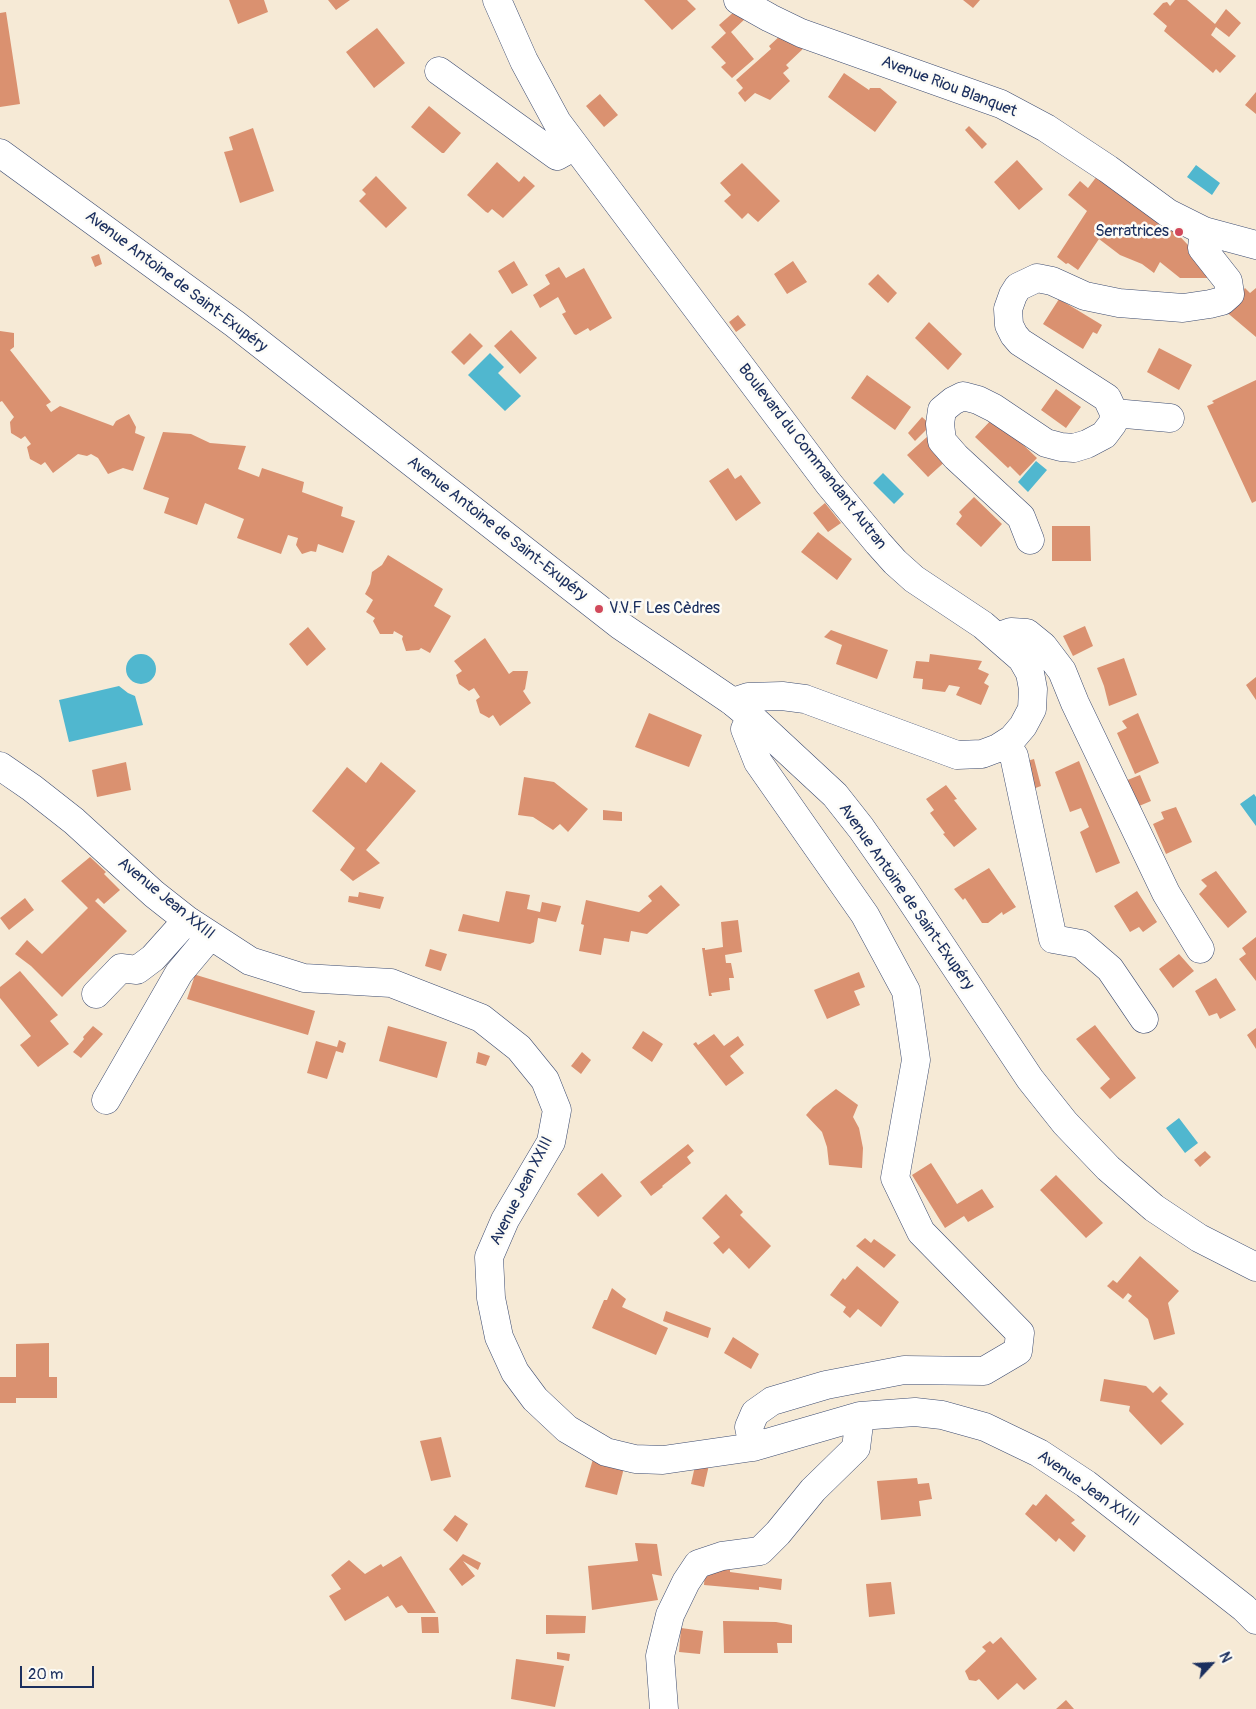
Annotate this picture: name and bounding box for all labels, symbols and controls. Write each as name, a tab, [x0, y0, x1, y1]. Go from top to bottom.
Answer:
street label: Avenue Riou Blanquet	[879, 52, 1019, 122]
street label: Avenue Antoine de Saint-Exupéry	[81, 207, 271, 357]
place label: Serratrices	[1095, 222, 1169, 242]
marker: Serratrices	[1173, 226, 1185, 238]
street label: Boulevard du Commandant Autran	[734, 360, 890, 554]
street label: Avenue Antoine de Saint-Exupéry	[403, 453, 591, 605]
place label: V.V.F Les Cèdres	[609, 599, 720, 619]
marker: V.V.F Les Cèdres	[593, 603, 605, 615]
street label: Avenue Antoine de Saint-Exupéry	[834, 800, 978, 994]
street label: Avenue Jean XXIII	[114, 854, 218, 944]
street label: Avenue Jean XXIII	[486, 1133, 558, 1249]
street label: Avenue Jean XXIII	[1034, 1447, 1142, 1531]
north arrow	[1186, 1639, 1236, 1689]
text: N	[1215, 1650, 1235, 1665]
scale bar	[22, 1656, 96, 1688]
text: 20 m	[28, 1665, 63, 1684]

